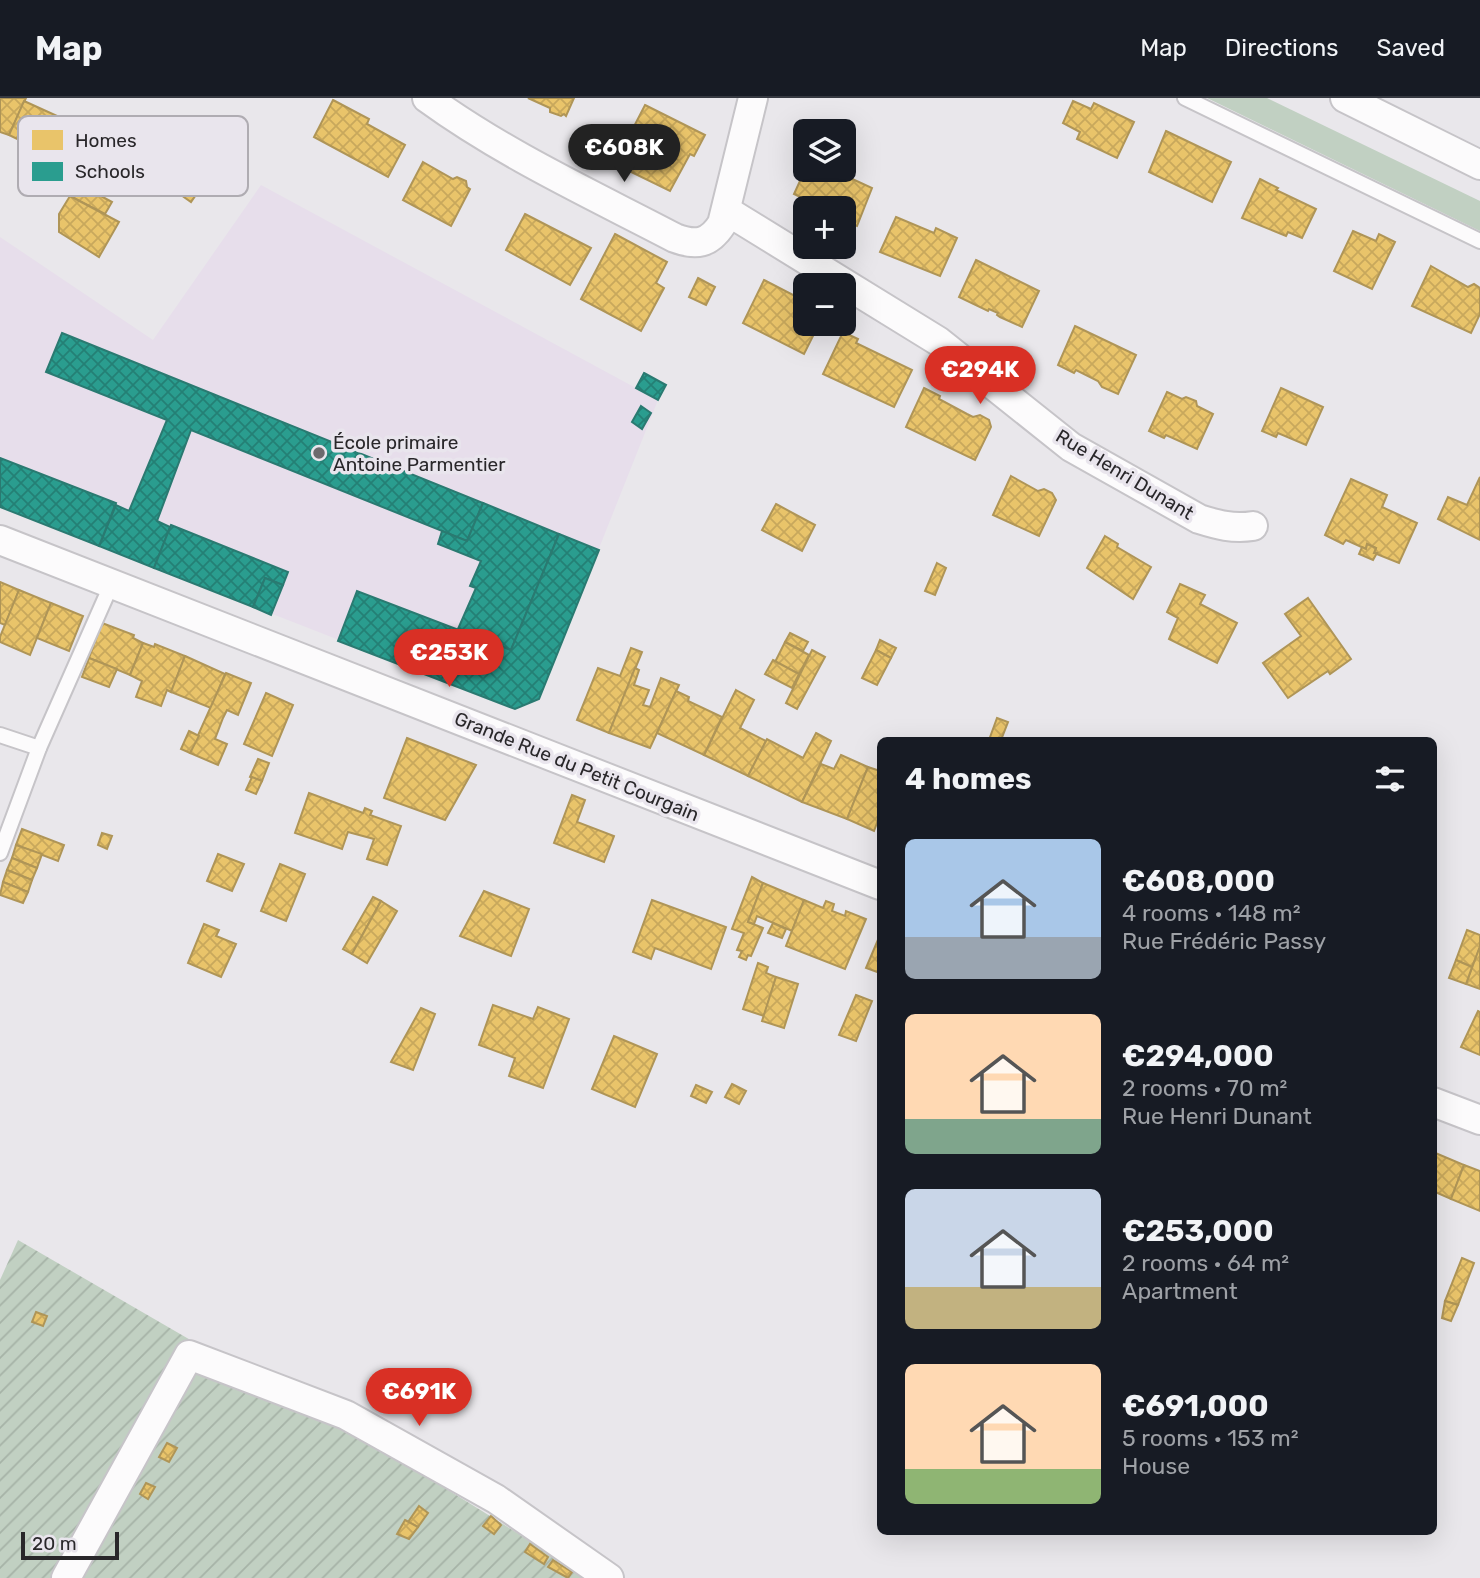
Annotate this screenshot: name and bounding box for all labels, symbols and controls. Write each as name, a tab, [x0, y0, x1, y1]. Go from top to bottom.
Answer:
text: Map	[35, 29, 103, 68]
text: Map	[1140, 34, 1187, 62]
text: Directions	[1225, 34, 1338, 62]
text: Saved	[1376, 34, 1445, 62]
legend	[18, 116, 248, 196]
map controls	[793, 119, 856, 336]
button: layers	[793, 119, 856, 182]
pin: €608K	[575, 125, 673, 184]
text: Homes	[75, 129, 137, 152]
text: €608K	[584, 133, 664, 161]
text: Schools	[75, 160, 145, 183]
button: +	[793, 196, 856, 259]
button: −	[793, 273, 856, 336]
pin: €294K	[931, 346, 1029, 406]
text: €294K	[941, 355, 1019, 383]
street label: Rue Henri Dunant	[1052, 424, 1198, 525]
place label: École primaire Antoine Parmentier	[333, 431, 506, 476]
marker: École primaire Antoine Parmentier	[311, 445, 327, 461]
pin: €253K	[400, 630, 498, 689]
text: €253K	[410, 638, 488, 666]
street label: Grande Rue du Petit Courgain	[451, 707, 703, 826]
icon: filters	[1371, 760, 1409, 798]
text: 4 homes	[905, 761, 1032, 797]
text: €608,000	[1122, 863, 1275, 899]
icon: home	[961, 867, 1045, 951]
text: 4 rooms · 148 m²	[1122, 899, 1301, 927]
text: Rue Frédéric Passy	[1122, 927, 1326, 955]
text: €294,000	[1122, 1038, 1274, 1074]
icon: home	[961, 1042, 1045, 1126]
text: 2 rooms · 70 m²	[1122, 1074, 1287, 1102]
text: Rue Henri Dunant	[1122, 1102, 1312, 1130]
text: €253,000	[1122, 1213, 1274, 1249]
icon: home	[961, 1217, 1045, 1301]
text: 2 rooms · 64 m²	[1122, 1249, 1289, 1277]
text: Apartment	[1122, 1277, 1238, 1305]
pin: €691K	[370, 1368, 468, 1428]
text: €691K	[382, 1377, 456, 1405]
text: €691,000	[1122, 1388, 1269, 1424]
icon: home	[961, 1392, 1045, 1476]
text: 5 rooms · 153 m²	[1122, 1424, 1299, 1452]
text: House	[1122, 1452, 1190, 1480]
scale bar	[21, 1529, 119, 1561]
text: 20 m	[32, 1532, 77, 1555]

